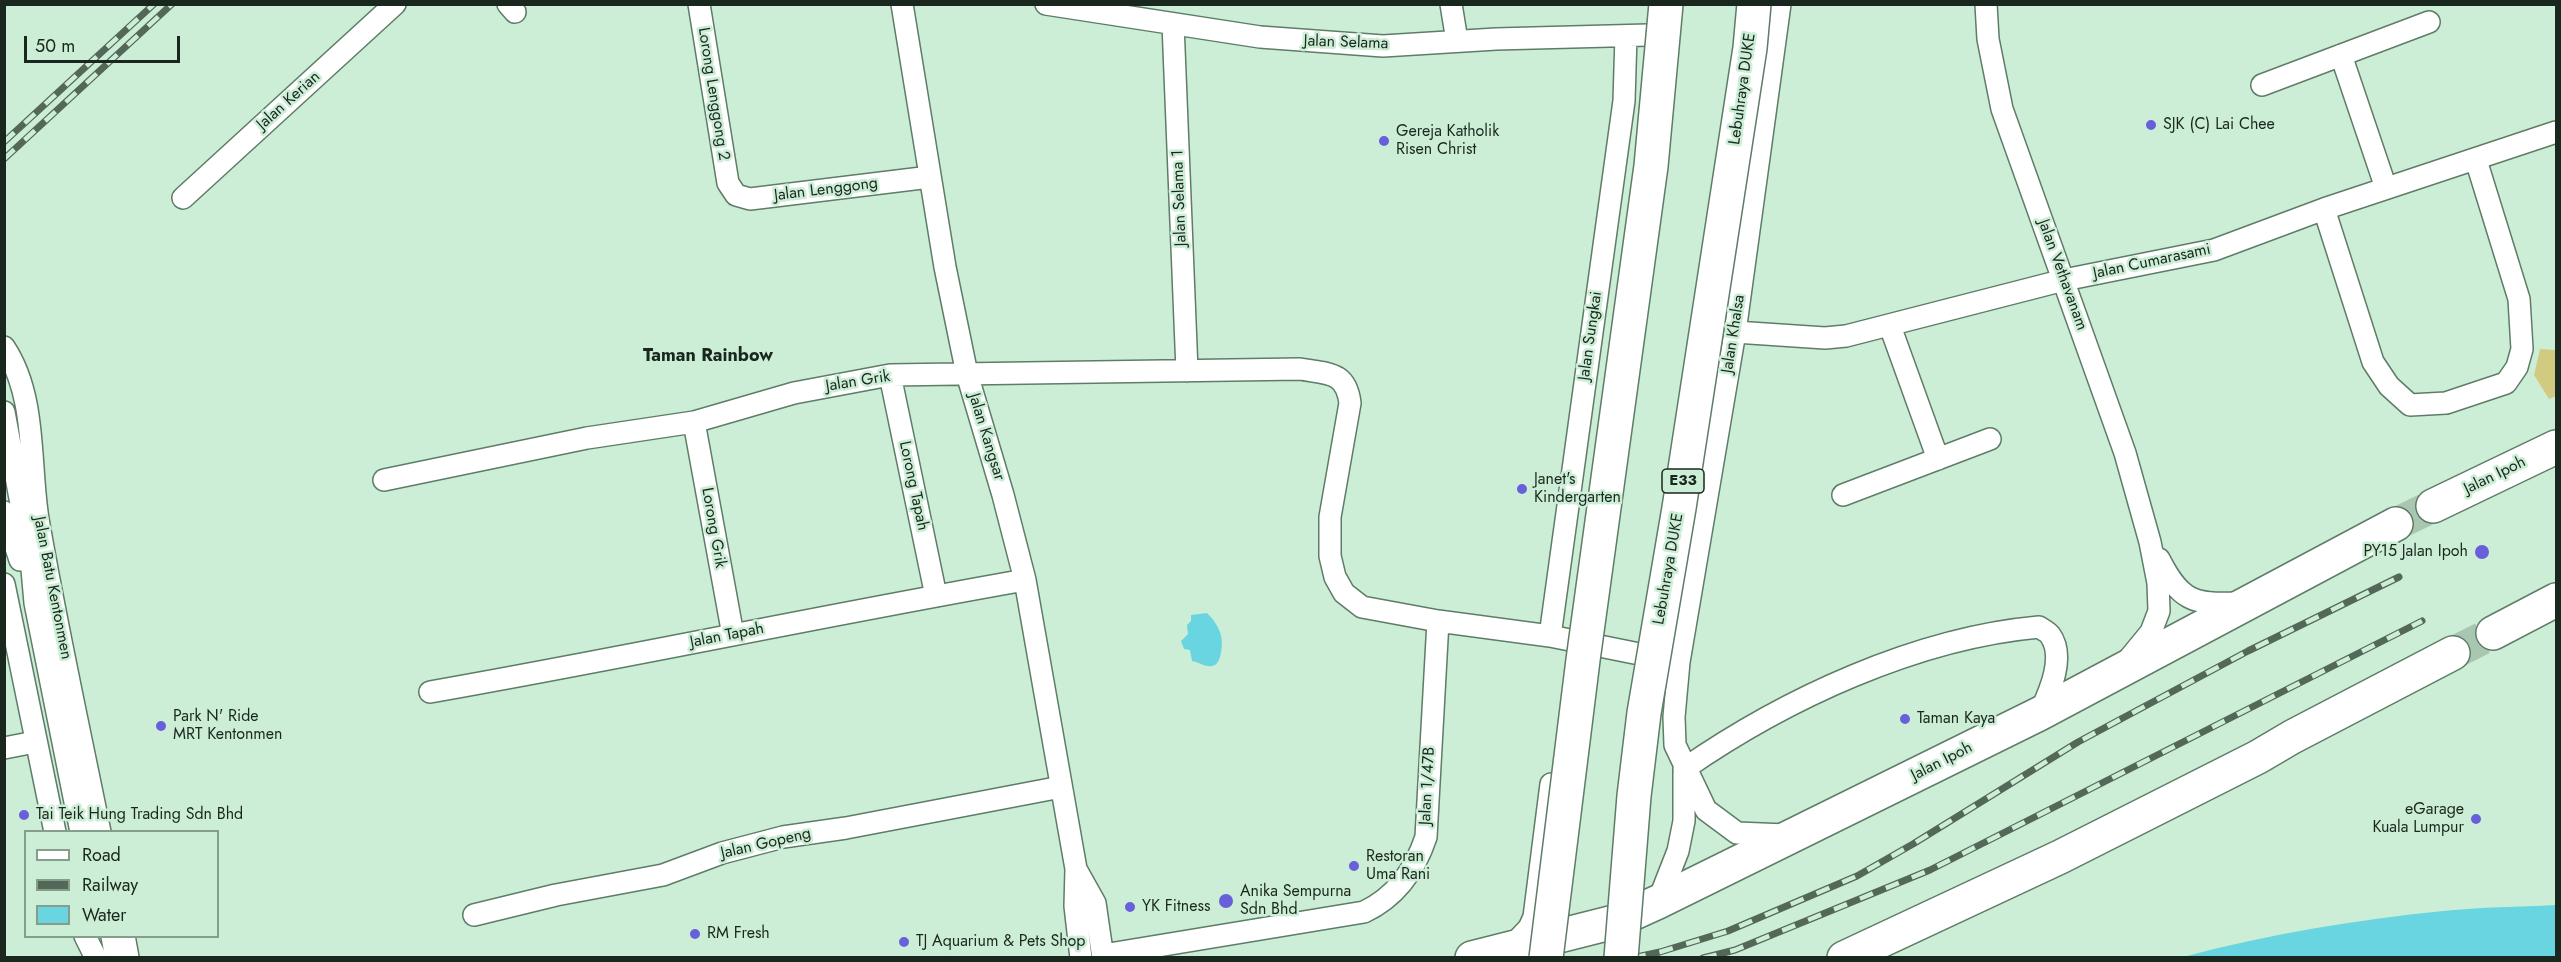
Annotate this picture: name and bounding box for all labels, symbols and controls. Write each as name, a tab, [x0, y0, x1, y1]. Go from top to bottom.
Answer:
scale bar	[27, 24, 183, 62]
street label: Lorong Lenggong 2	[693, 26, 733, 162]
street label: Jalan Selama	[1303, 32, 1389, 54]
street label: Lebuhraya DUKE	[1726, 32, 1760, 146]
text: 50 m	[35, 33, 75, 59]
street label: Jalan Kerian	[253, 68, 325, 134]
place label: SJK (C) Lai Chee	[2163, 115, 2275, 135]
marker: SJK (C) Lai Chee	[2144, 118, 2158, 132]
place label: Gereja Katholik Risen Christ	[1396, 122, 1499, 160]
marker: Gereja Katholik Risen Christ	[1377, 134, 1391, 148]
street label: Jalan Selama 1	[1169, 149, 1191, 247]
street label: Jalan Lenggong	[773, 174, 879, 206]
street label: Jalan Vethavanam	[2033, 217, 2091, 333]
street label: Jalan Cumarasami	[2092, 240, 2212, 284]
street label: Jalan Sungkai	[1575, 290, 1607, 382]
street label: Jalan Khalsa	[1718, 293, 1750, 375]
district label: Taman Rainbow	[643, 346, 773, 368]
street label: Jalan Grik	[824, 367, 892, 397]
street label: Jalan Kangsar	[964, 391, 1008, 483]
street label: Lorong Tapah	[894, 440, 932, 532]
street label: Jalan Ipoh	[2461, 453, 2529, 499]
road number: E33	[1662, 469, 1704, 493]
place label: Janet's Kindergarten	[1534, 470, 1621, 508]
marker: Janet's Kindergarten	[1515, 482, 1529, 496]
street label: Lorong Grik	[696, 486, 730, 570]
street label: Lebuhraya DUKE	[1650, 512, 1688, 626]
street label: Jalan Batu Kentonmen	[29, 515, 75, 661]
place label: PY15 Jalan Ipoh	[2363, 542, 2468, 562]
marker: PY15 Jalan Ipoh	[2473, 543, 2491, 561]
street label: Jalan Tapah	[688, 619, 766, 653]
place label: Park N' Ride MRT Kentonmen	[173, 707, 282, 745]
place label: Taman Kaya	[1917, 709, 1995, 729]
marker: Taman Kaya	[1898, 712, 1912, 726]
marker: Park N' Ride MRT Kentonmen	[154, 719, 168, 733]
street label: Jalan Ipoh	[1908, 738, 1976, 786]
street label: Jalan 1/47B	[1416, 746, 1440, 826]
place label: eGarage Kuala Lumpur	[2372, 800, 2464, 838]
place label: Tai Teik Hung Trading Sdn Bhd	[36, 805, 243, 825]
marker: Tai Teik Hung Trading Sdn Bhd	[17, 808, 31, 822]
marker: eGarage Kuala Lumpur	[2469, 812, 2483, 826]
street label: Jalan Gopeng	[719, 824, 813, 864]
legend	[24, 830, 219, 938]
text: Road	[82, 842, 121, 868]
place label: Restoran Uma Rani	[1366, 847, 1430, 885]
marker: Restoran Uma Rani	[1347, 859, 1361, 873]
text: Railway	[82, 872, 138, 898]
place label: Anika Sempurna Sdn Bhd	[1240, 882, 1351, 920]
marker: Anika Sempurna Sdn Bhd	[1217, 892, 1235, 910]
place label: YK Fitness	[1142, 897, 1210, 917]
marker: YK Fitness	[1123, 900, 1137, 914]
text: Water	[82, 902, 126, 928]
place label: RM Fresh	[707, 924, 770, 944]
marker: RM Fresh	[688, 927, 702, 941]
place label: TJ Aquarium & Pets Shop	[916, 932, 1085, 952]
marker: TJ Aquarium & Pets Shop	[897, 935, 911, 949]

